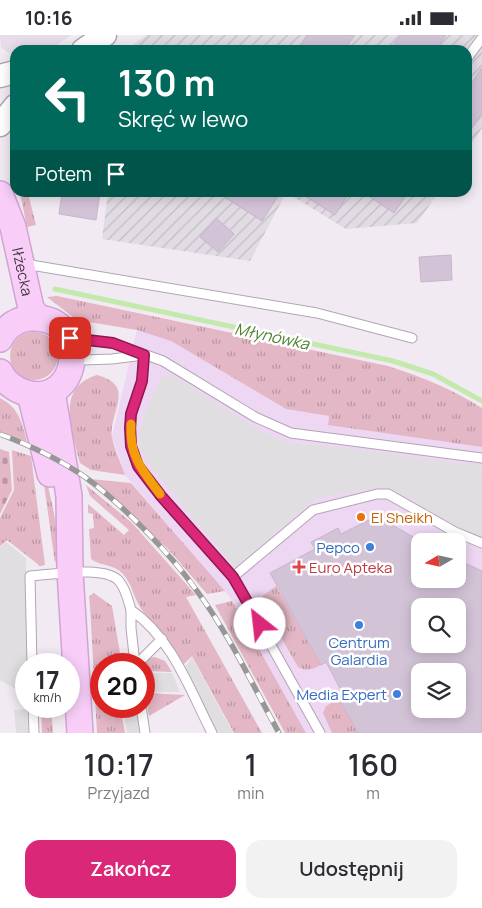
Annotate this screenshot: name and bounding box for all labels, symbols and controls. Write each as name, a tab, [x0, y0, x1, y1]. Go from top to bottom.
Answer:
text: 10:16	[25, 5, 72, 31]
text: 130 m	[118, 59, 215, 107]
icon: left	[35, 65, 100, 130]
text: Skręć w lewo	[118, 104, 248, 134]
icon: arrive	[102, 160, 130, 188]
text: Potem	[35, 161, 92, 187]
street label: Iłżecka	[7, 245, 38, 298]
pin	[49, 317, 91, 359]
water label: Młynówka	[233, 317, 312, 355]
icon: arrive	[56, 324, 84, 352]
place label: El Sheikh	[371, 507, 433, 528]
marker: El Sheikh	[355, 511, 367, 523]
north arrow	[411, 533, 466, 587]
map controls	[411, 533, 466, 718]
place label: Pepco	[317, 537, 360, 558]
marker: Pepco	[364, 541, 376, 553]
place label: Euro Apteka	[309, 557, 392, 578]
marker: Euro Apteka	[293, 561, 305, 573]
position arrow	[233, 597, 285, 649]
button: search	[411, 598, 466, 653]
marker: Centrum Galardia	[353, 619, 365, 631]
place label: Centrum Galardia	[328, 632, 390, 670]
speed limit sign: 20	[90, 653, 155, 718]
text: 17	[35, 662, 60, 697]
button: layers	[411, 663, 466, 718]
place label: Media Expert	[296, 684, 387, 705]
marker: Media Expert	[391, 688, 403, 700]
text: km/h	[34, 689, 61, 706]
text: 10:17	[84, 744, 154, 785]
text: 1	[244, 744, 257, 785]
text: 160	[348, 744, 398, 785]
text: Przyjazd	[88, 782, 150, 804]
text: min	[237, 782, 264, 804]
text: m	[366, 782, 380, 804]
button: Zakończ	[25, 840, 236, 898]
button: Udostępnij	[246, 840, 457, 898]

